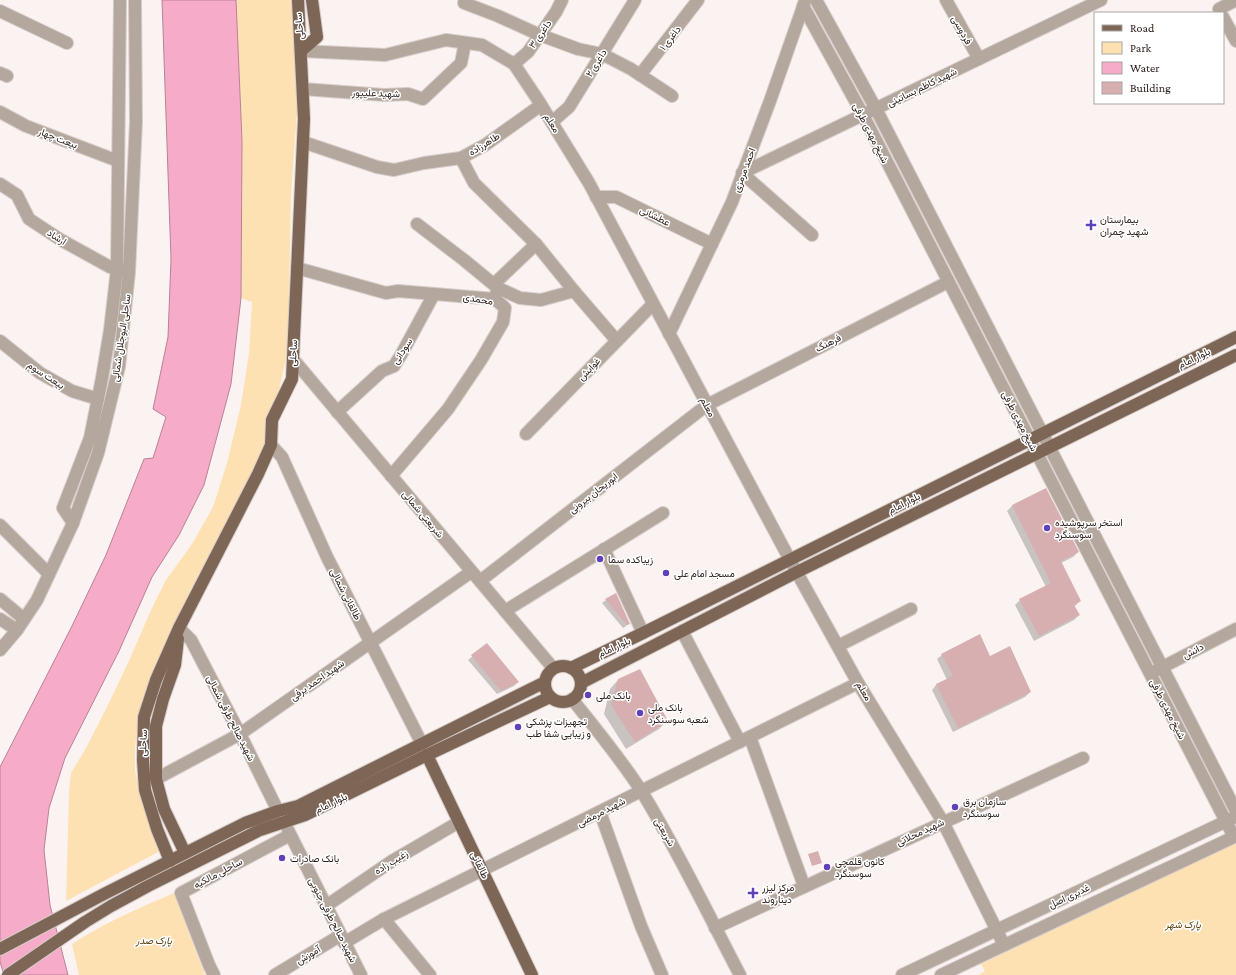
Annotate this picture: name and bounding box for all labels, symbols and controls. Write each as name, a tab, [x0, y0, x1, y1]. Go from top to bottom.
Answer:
street label: ساحلی	[293, 12, 306, 40]
legend	[1094, 12, 1224, 104]
street label: فردوسی	[949, 14, 975, 47]
street label: داغری ۳	[526, 18, 555, 51]
text: Road	[1130, 21, 1155, 35]
street label: داغری ۱	[657, 23, 684, 53]
text: Park	[1130, 41, 1152, 55]
street label: داغری ۲	[583, 47, 610, 79]
text: Water	[1130, 61, 1160, 75]
street label: شهید کاظم بساتینی	[885, 65, 959, 110]
text: Building	[1130, 81, 1171, 95]
street label: شهید علیپور	[351, 87, 400, 101]
street label: شیخ مهدی طرفی	[850, 101, 891, 166]
street label: معلم	[541, 111, 562, 135]
street label: بیعت چهار	[35, 125, 79, 152]
street label: طاهرزاده	[467, 130, 502, 159]
street label: احمد مرمزی	[731, 146, 758, 194]
street label: عطشانی	[638, 204, 672, 229]
place label: بیمارستان شهید چمران	[1100, 214, 1148, 239]
marker: بیمارستان شهید چمران	[1085, 219, 1097, 231]
street label: ارشاد	[45, 227, 69, 248]
street label: محمدی	[462, 291, 494, 308]
street label: ساحلی البوجلال شمالی	[109, 293, 134, 383]
street label: فرهنگ	[813, 332, 844, 355]
street label: سودانی	[390, 336, 415, 367]
street label: ساحلی	[287, 339, 300, 367]
street label: بلوار امام	[1176, 345, 1212, 371]
street label: غوابش	[576, 355, 603, 383]
street label: بیعت سوم	[25, 359, 67, 392]
street label: شیخ مهدی طرفی	[999, 389, 1040, 454]
street label: معلم	[697, 395, 718, 419]
street label: ابوریحان بیرونی	[566, 471, 620, 516]
street label: شریعتی شمالی	[399, 488, 446, 541]
street label: بلوار امام	[886, 490, 922, 517]
place label: استخر سرپوشیده سوسنگرد	[1055, 517, 1123, 541]
marker: استخر سرپوشیده سوسنگرد	[1042, 523, 1052, 533]
marker: زیباکده سما	[595, 554, 605, 564]
place label: زیباکده سما	[608, 554, 653, 566]
street label: طالقانی شمالی	[327, 566, 364, 623]
marker: مسجد امام علی	[661, 568, 671, 578]
place label: مسجد امام علی	[674, 568, 735, 580]
street label: بلوار امام	[596, 635, 632, 660]
street label: دانش	[1181, 641, 1206, 662]
street label: شهید احمد یرفی	[288, 657, 347, 703]
street label: شهید صالح طرفی شمالی	[204, 673, 257, 763]
street label: شیخ مهدی طرفی	[1147, 677, 1188, 742]
street label: معلم	[853, 679, 874, 703]
marker: بانک ملی	[583, 690, 593, 700]
place label: بانک ملی	[596, 690, 631, 702]
place label: بانک ملی شعبه سوسنگرد	[648, 702, 709, 726]
marker: بانک ملی شعبه سوسنگرد	[635, 708, 645, 718]
place label: تجهیزات پزشکی و زیبایی شفا طب	[526, 716, 591, 740]
marker: تجهیزات پزشکی و زیبایی شفا طب	[513, 722, 523, 732]
street label: ساحلی	[137, 729, 150, 757]
street label: بلوار امام	[313, 790, 349, 816]
street label: شهید مرمضی	[575, 795, 627, 830]
place label: سازمان برق سوسنگرد	[963, 796, 1006, 820]
marker: سازمان برق سوسنگرد	[950, 802, 960, 812]
street label: شریعتی	[652, 816, 677, 849]
street label: شهید محلاتی	[894, 816, 946, 849]
street label: زغیب زاده	[372, 847, 410, 877]
street label: طالقانی	[468, 850, 491, 881]
marker: بانک صادرات	[277, 853, 287, 863]
place label: بانک صادرات	[290, 853, 339, 865]
street label: ساحلی مالکیه	[192, 856, 245, 891]
place label: کانون قلمچی سوسنگرد	[835, 856, 885, 880]
marker: کانون قلمچی سوسنگرد	[822, 862, 832, 872]
street label: شهید صالح طرفی جنوبی	[306, 876, 359, 965]
place label: مرکز لیزر دیناروند	[761, 882, 794, 906]
street label: غدیری اصل	[1047, 882, 1092, 911]
marker: مرکز لیزر دیناروند	[747, 887, 759, 899]
park label: پارک شهر	[1164, 919, 1202, 932]
park label: پارک صدر	[135, 935, 173, 948]
street label: آموزش	[294, 943, 323, 967]

